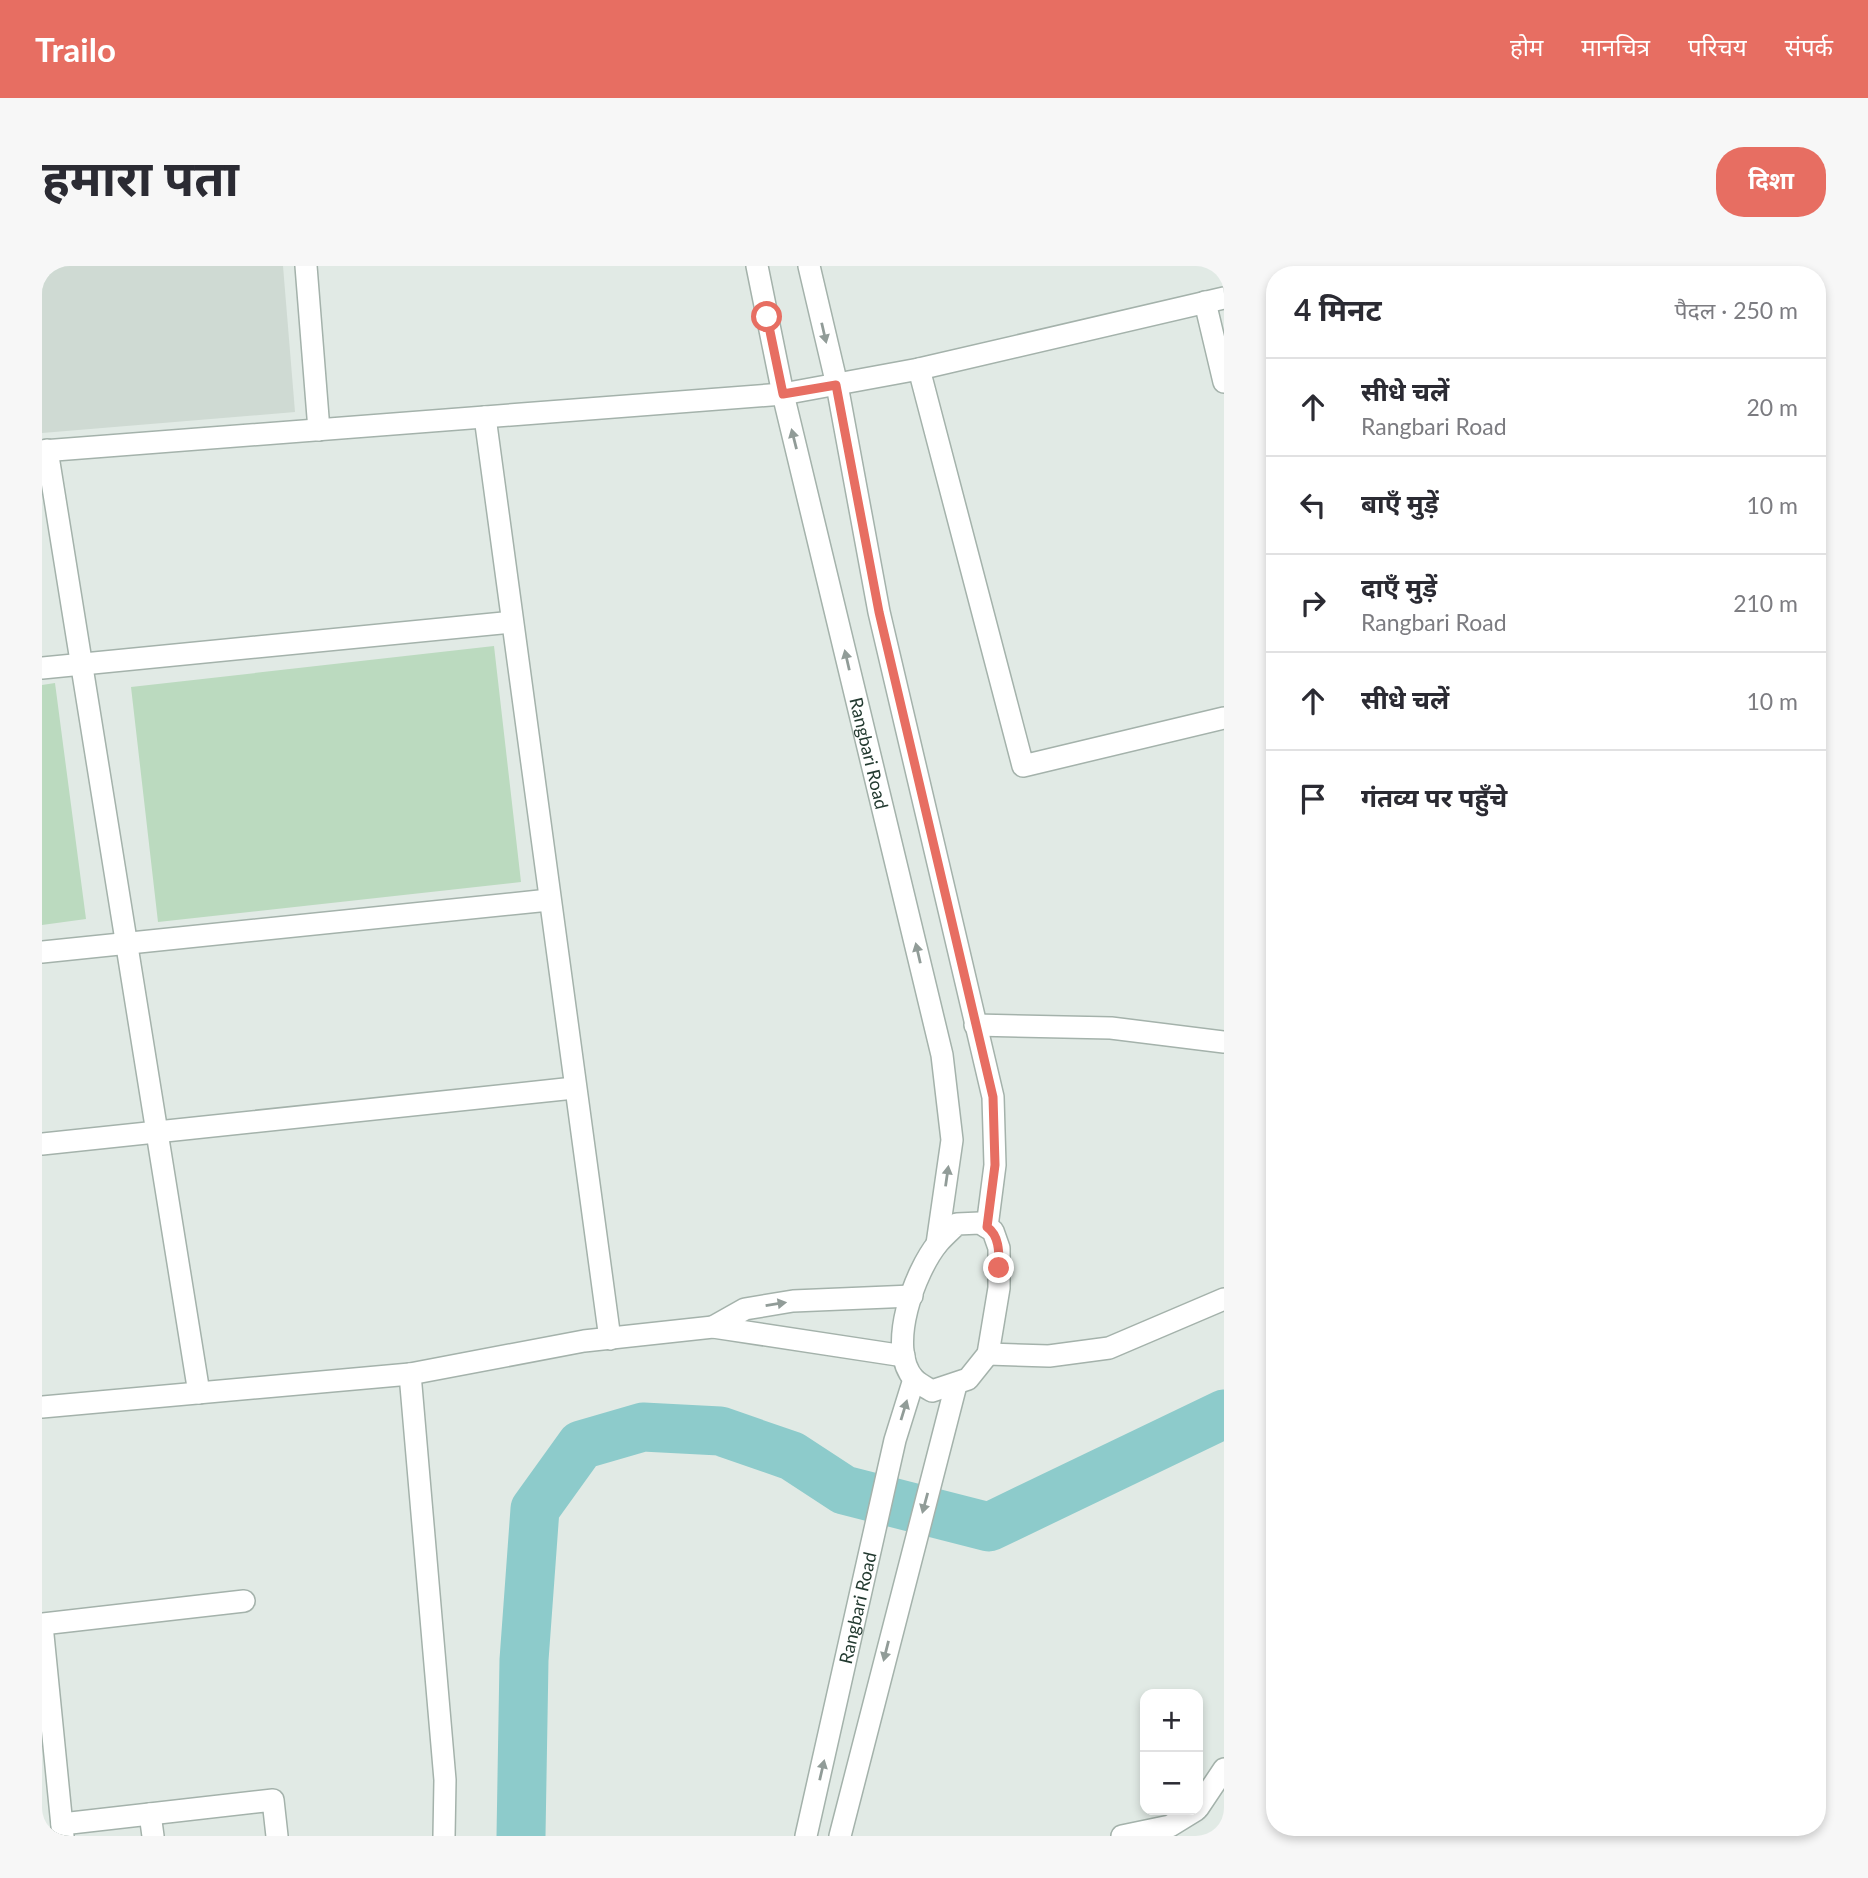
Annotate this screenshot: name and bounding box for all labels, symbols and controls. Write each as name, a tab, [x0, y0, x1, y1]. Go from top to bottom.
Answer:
text: Trailo	[35, 29, 116, 69]
text: होम	[1510, 32, 1543, 61]
text: मानचित्र	[1581, 32, 1650, 61]
text: परिचय	[1688, 32, 1747, 61]
text: संपर्क	[1785, 32, 1833, 61]
button: दिशा	[1716, 147, 1826, 217]
text: हमारा पता	[42, 148, 239, 206]
text: 4 मिनट	[1294, 291, 1382, 327]
text: पैदल · 250 m	[1675, 296, 1798, 324]
route start	[751, 301, 782, 332]
one-way arrow	[819, 322, 830, 344]
text: सीधे चलें	[1361, 375, 1449, 407]
icon: ahead	[1294, 388, 1332, 426]
text: 20 m	[1747, 393, 1798, 421]
text: Rangbari Road	[1361, 412, 1507, 440]
one-way arrow	[788, 428, 799, 450]
icon: left	[1294, 486, 1332, 524]
text: बाएँ मुड़ें	[1361, 487, 1439, 519]
text: 10 m	[1747, 491, 1798, 519]
text: दाएँ मुड़ें	[1361, 571, 1437, 603]
icon: right	[1294, 584, 1332, 622]
text: 210 m	[1733, 589, 1798, 617]
text: Rangbari Road	[1361, 608, 1507, 636]
one-way arrow	[842, 649, 853, 671]
icon: ahead	[1294, 682, 1332, 720]
text: सीधे चलें	[1361, 683, 1449, 715]
text: 10 m	[1747, 687, 1798, 715]
street label: Rangbari Road	[845, 695, 893, 811]
icon: arrive	[1294, 780, 1332, 818]
text: गंतव्य पर पहुँचे	[1361, 781, 1507, 813]
one-way arrow	[912, 942, 923, 964]
one-way arrow	[942, 1165, 953, 1187]
route end	[983, 1252, 1014, 1283]
one-way arrow	[765, 1298, 787, 1309]
one-way arrow	[900, 1399, 910, 1420]
one-way arrow	[920, 1493, 930, 1514]
street label: Rangbari Road	[834, 1550, 881, 1666]
one-way arrow	[880, 1640, 891, 1662]
map controls	[1140, 1689, 1203, 1815]
button: +	[1140, 1689, 1203, 1752]
button: −	[1140, 1752, 1203, 1815]
one-way arrow	[817, 1759, 828, 1781]

